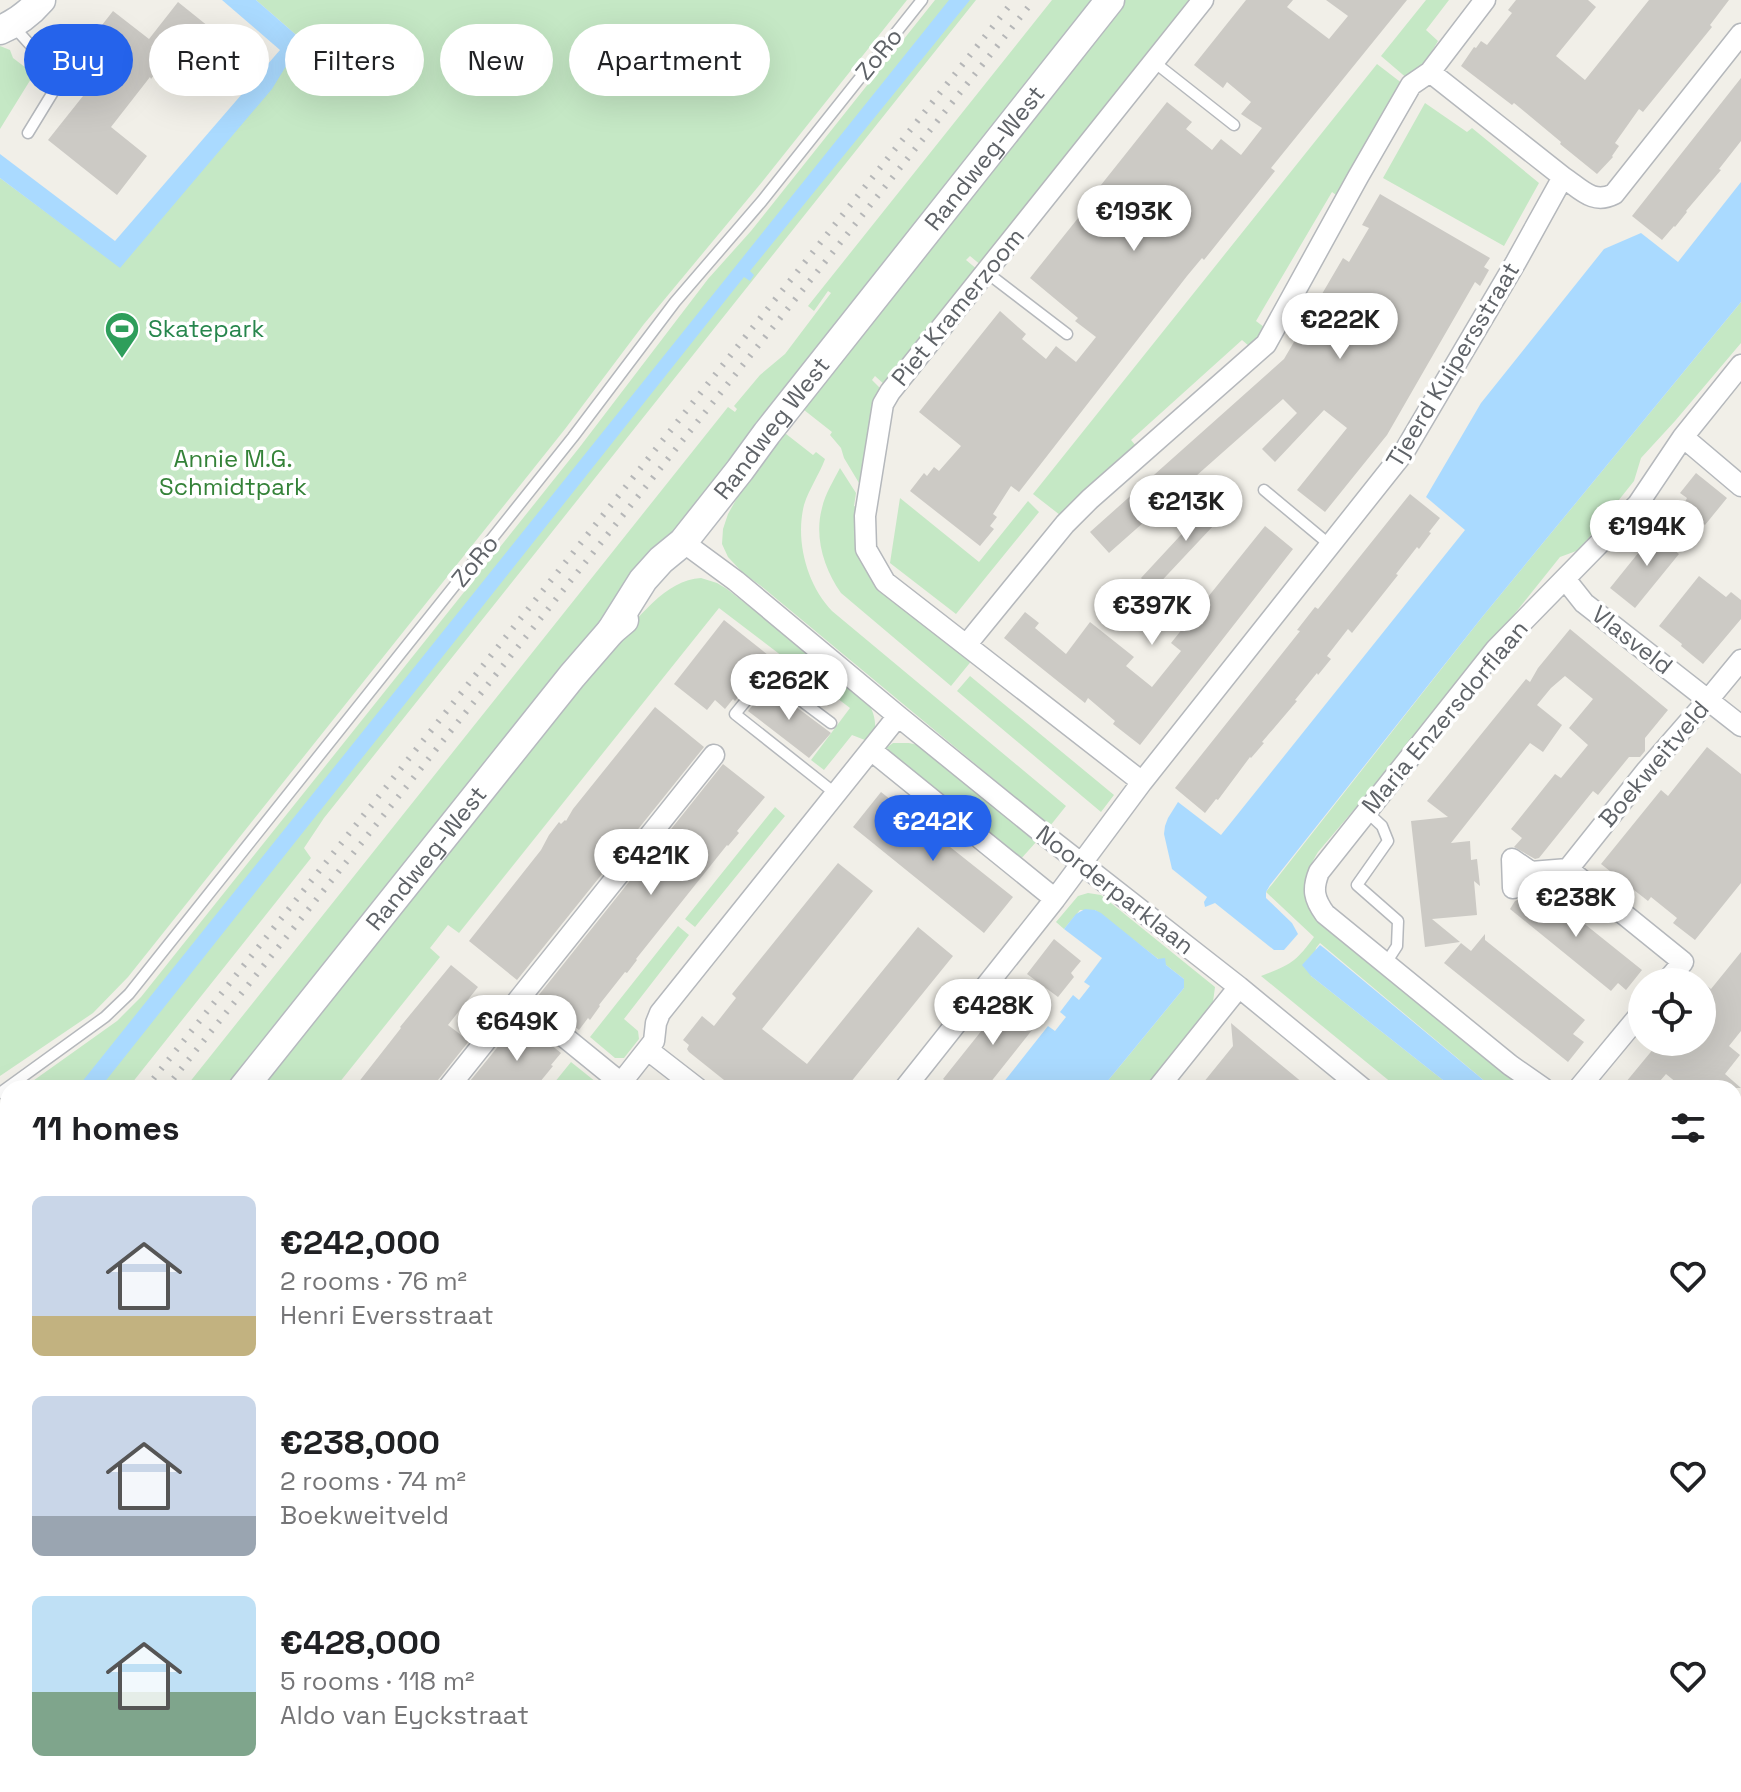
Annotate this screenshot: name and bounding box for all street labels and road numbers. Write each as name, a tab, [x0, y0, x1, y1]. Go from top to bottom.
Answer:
street label: ZoRo	[848, 21, 909, 86]
street label: Randweg-West	[917, 79, 1051, 237]
street label: Piet Kramerzoom	[884, 221, 1031, 392]
street label: Tjeerd Kuipersstraat	[1379, 256, 1526, 473]
street label: Randweg West	[707, 350, 836, 506]
street label: ZoRo	[444, 528, 505, 593]
street label: Vlasveld	[1585, 598, 1679, 681]
street label: Maria Enzersdorflaan	[1355, 614, 1535, 820]
street label: Boekweitveld	[1592, 694, 1716, 833]
street label: Randweg-West	[359, 779, 493, 937]
street label: Noorderparklaan	[1030, 818, 1201, 961]

